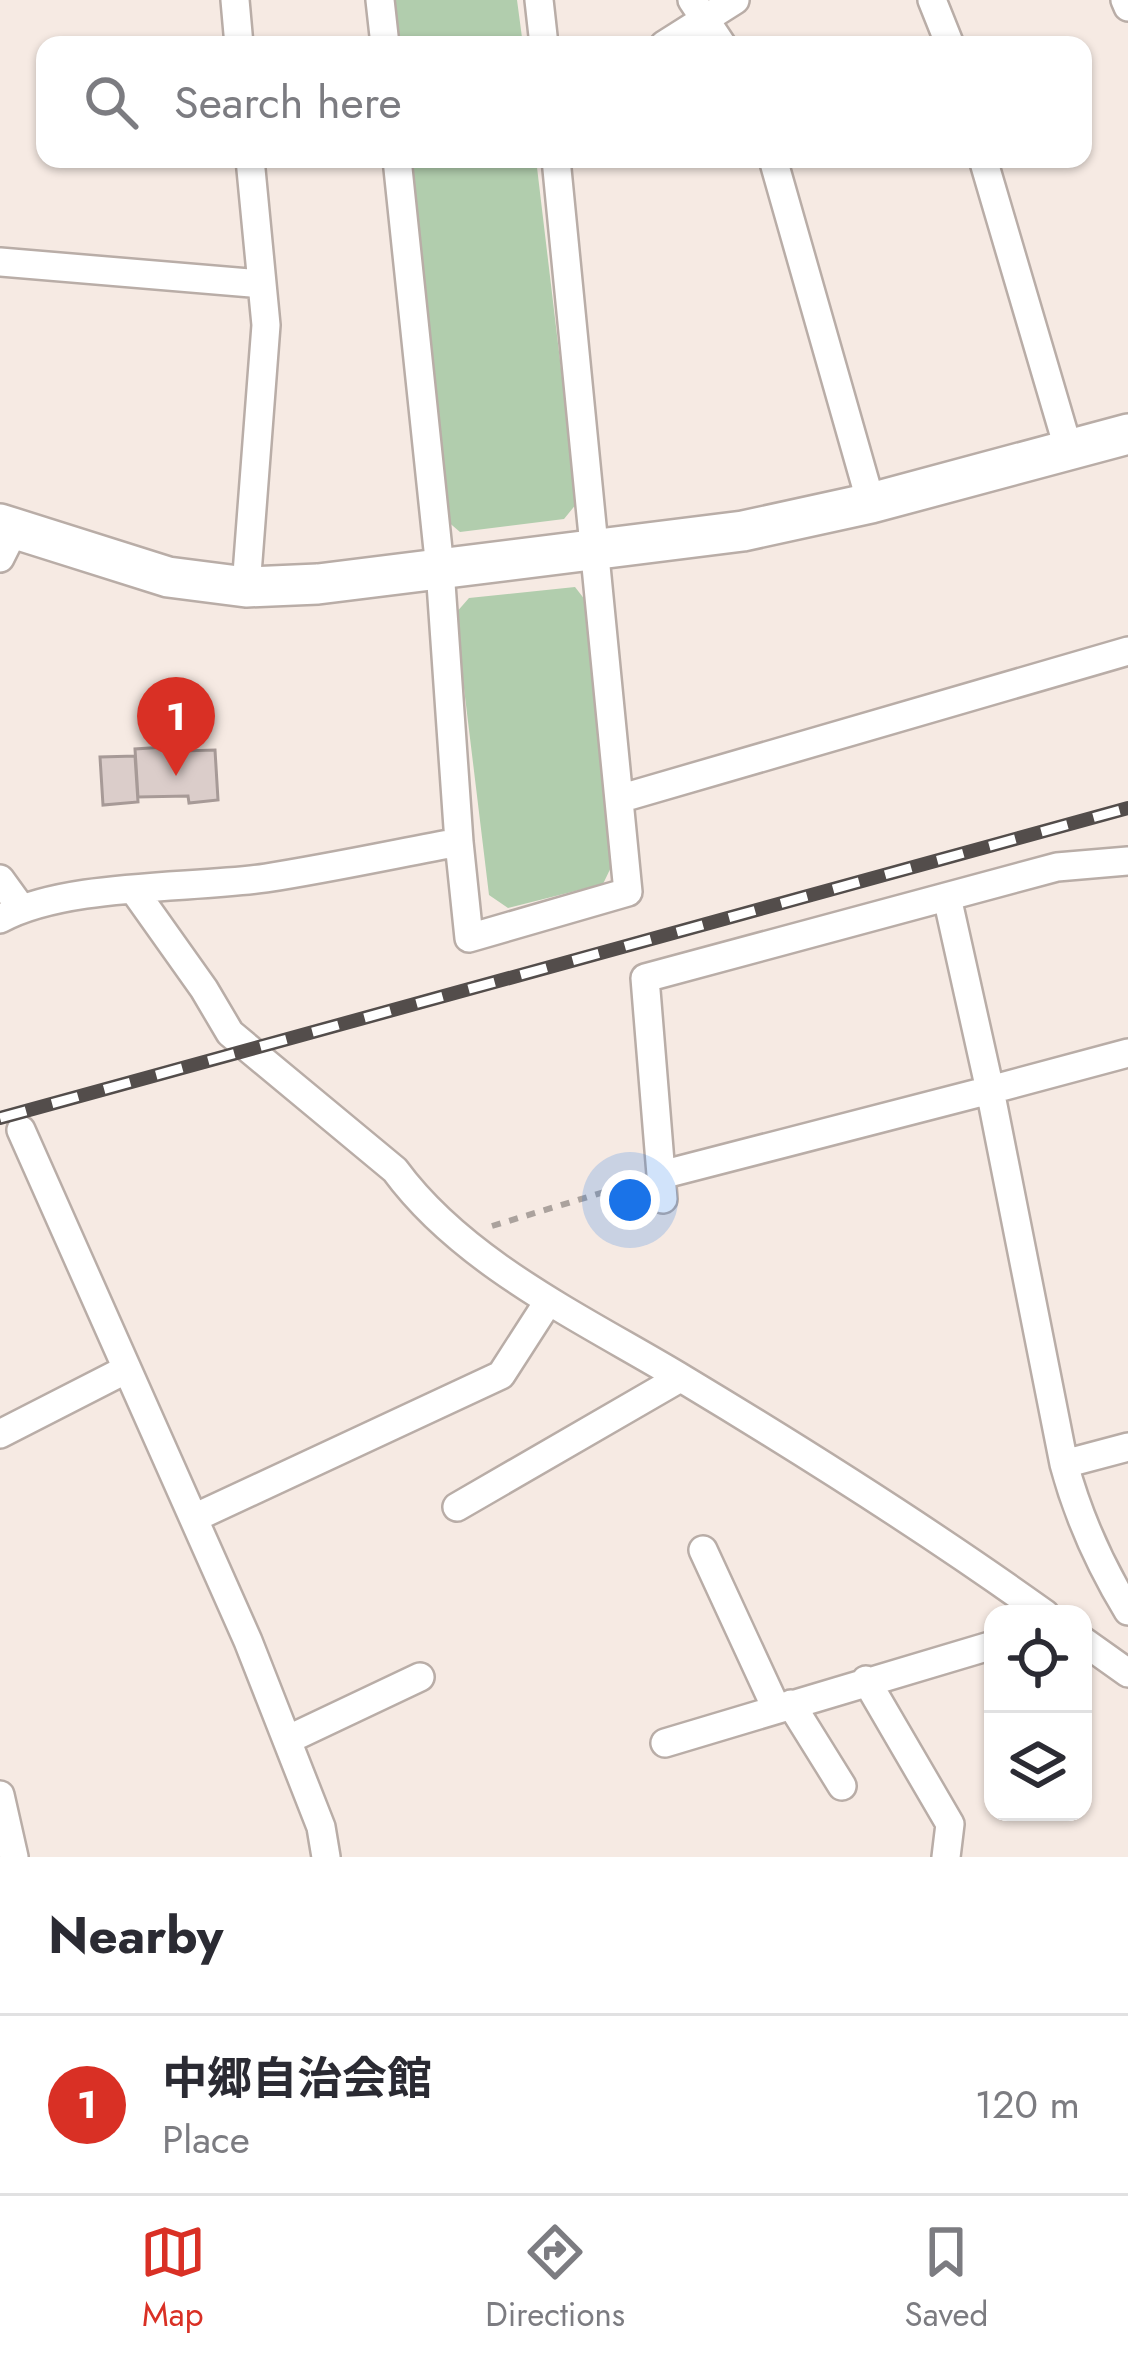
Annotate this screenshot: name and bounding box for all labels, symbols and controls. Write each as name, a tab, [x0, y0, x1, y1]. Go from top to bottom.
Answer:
search box	[36, 36, 1092, 168]
icon: search	[78, 69, 144, 135]
text: Search here	[174, 70, 402, 135]
pin: 1	[137, 677, 215, 776]
your location	[600, 1170, 660, 1230]
map controls	[984, 1605, 1092, 1821]
button: locate	[984, 1605, 1092, 1713]
button: layers	[984, 1713, 1092, 1821]
text: Nearby	[48, 1898, 223, 1972]
text: 中郷自治会館	[162, 2046, 432, 2111]
text: 1	[77, 2076, 97, 2133]
text: 120 m	[975, 2076, 1080, 2133]
text: Place	[162, 2111, 250, 2168]
tab: Map	[140, 2219, 206, 2338]
tab: Directions	[485, 2219, 625, 2338]
tab: Saved	[905, 2219, 988, 2338]

